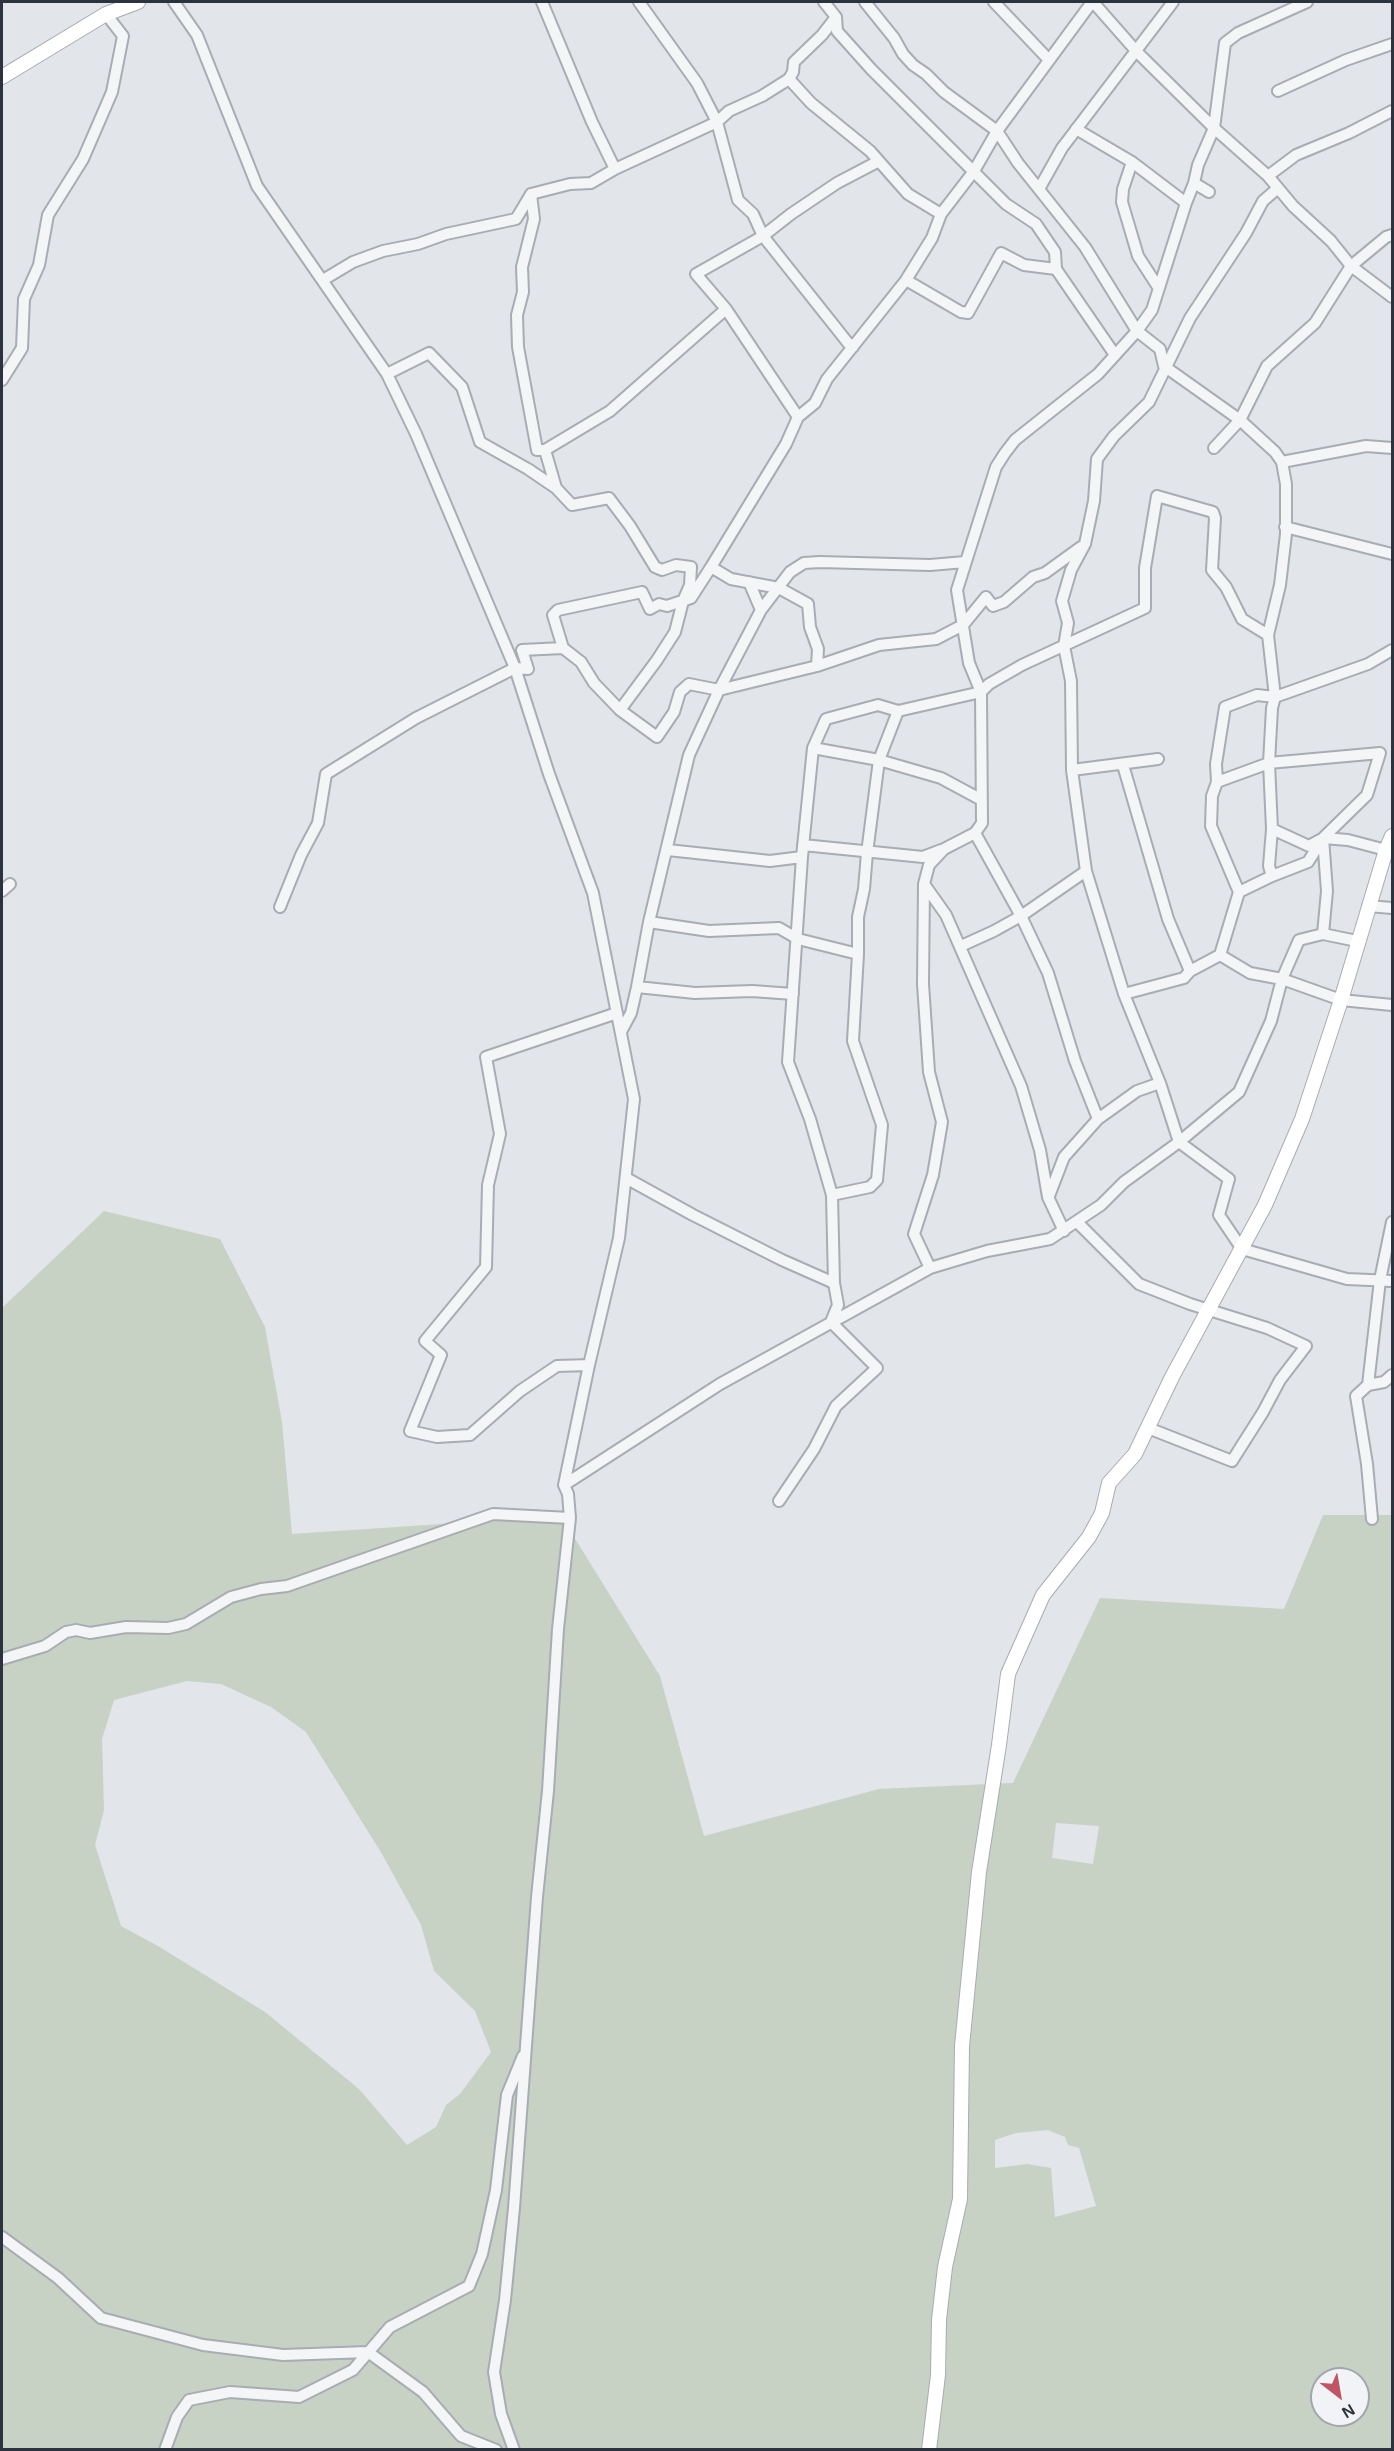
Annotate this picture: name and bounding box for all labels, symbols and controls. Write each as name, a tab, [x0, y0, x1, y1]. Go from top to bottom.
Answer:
north arrow	[1310, 2367, 1370, 2427]
text: N	[1339, 2401, 1358, 2421]

